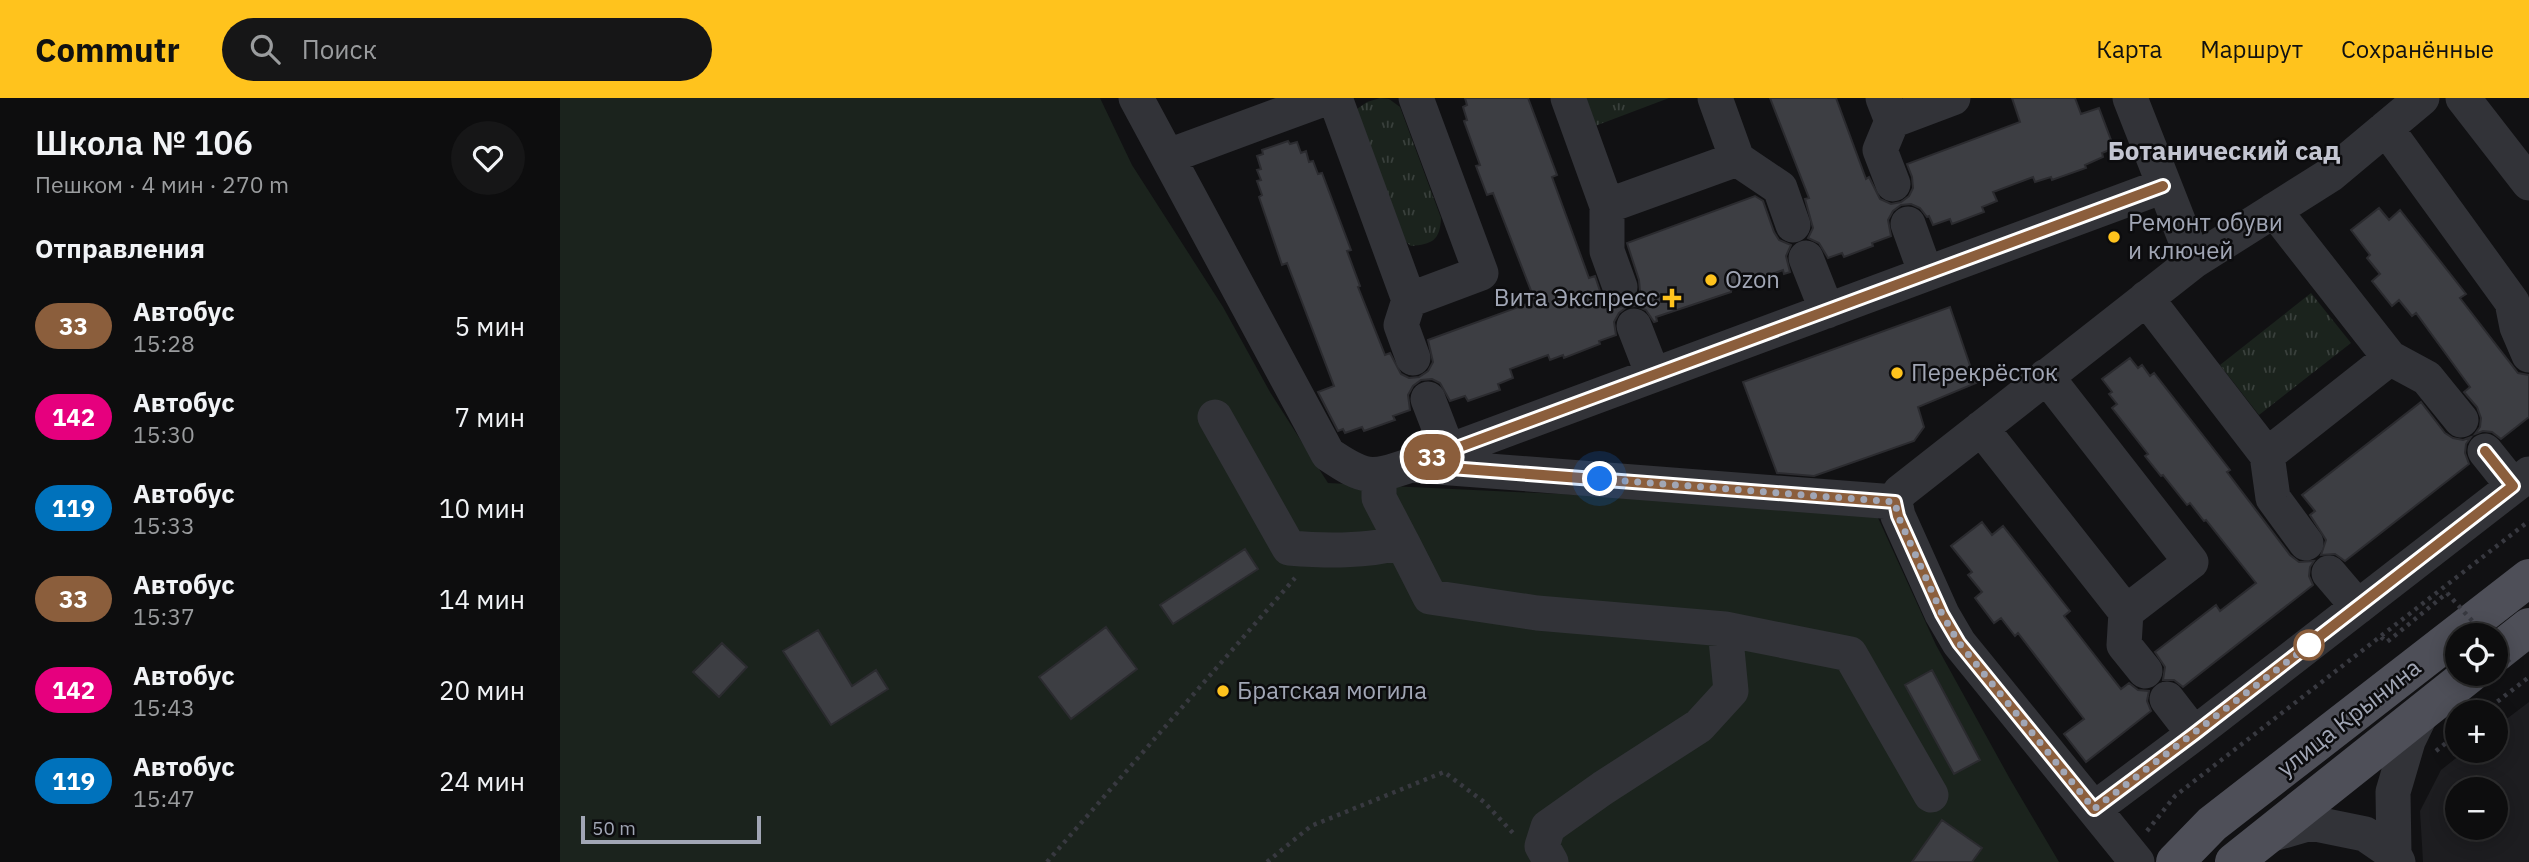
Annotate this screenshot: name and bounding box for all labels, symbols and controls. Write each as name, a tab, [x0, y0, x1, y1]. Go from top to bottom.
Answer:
search box	[222, 18, 712, 81]
text: Commutr	[35, 28, 180, 71]
icon: search	[246, 30, 284, 68]
text: Поиск	[302, 32, 377, 66]
text: Карта	[2096, 33, 2162, 65]
text: Маршрут	[2200, 33, 2303, 65]
text: Сохранённые	[2341, 33, 2494, 65]
text: Школа № 106	[35, 121, 253, 164]
button: heart	[451, 121, 525, 195]
district label: Ботанический сад	[2108, 133, 2340, 167]
text: Пешком · 4 мин · 270 m	[35, 169, 289, 199]
place label: Ремонт обуви и ключей	[2128, 206, 2283, 266]
marker: Ремонт обуви и ключей	[2106, 229, 2122, 245]
text: Отправления	[35, 231, 205, 265]
place label: Ozon	[1725, 263, 1780, 295]
marker: Ozon	[1703, 272, 1719, 288]
place label: Вита Экспресс	[1494, 281, 1658, 313]
marker: Вита Экспресс	[1664, 290, 1680, 306]
text: Автобус	[133, 294, 235, 328]
text: 5 мин	[455, 309, 525, 343]
text: 33	[59, 310, 88, 342]
text: 15:28	[133, 328, 195, 358]
place label: Перекрёсток	[1911, 356, 2058, 388]
marker: Перекрёсток	[1889, 365, 1905, 381]
text: Автобус	[133, 385, 235, 419]
text: 7 мин	[455, 400, 525, 434]
text: 142	[52, 401, 95, 433]
text: 15:30	[133, 419, 195, 449]
line badge: 33	[1400, 434, 1463, 480]
text: 33	[1418, 441, 1446, 473]
your location	[1582, 461, 1617, 496]
text: Автобус	[133, 476, 235, 510]
text: 10 мин	[439, 491, 525, 525]
text: 119	[52, 492, 95, 524]
text: 15:33	[133, 510, 195, 540]
text: Автобус	[133, 567, 235, 601]
text: 14 мин	[439, 582, 525, 616]
text: 33	[59, 583, 88, 615]
text: 15:37	[133, 601, 195, 631]
map controls	[2445, 623, 2508, 840]
button: locate	[2445, 623, 2508, 686]
unlabelled marker	[2294, 630, 2324, 660]
street label: улица Крынина	[2270, 651, 2427, 784]
text: Автобус	[133, 658, 235, 692]
text: 20 мин	[439, 673, 525, 707]
text: 142	[52, 674, 95, 706]
place label: Братская могила	[1237, 674, 1427, 706]
marker: Братская могила	[1215, 683, 1231, 699]
text: 15:43	[133, 692, 195, 722]
button: +	[2445, 700, 2508, 763]
text: Автобус	[133, 749, 235, 783]
text: 24 мин	[439, 764, 525, 798]
text: 119	[52, 765, 95, 797]
button: −	[2445, 777, 2508, 840]
text: 15:47	[133, 783, 195, 813]
scale bar	[581, 813, 761, 845]
text: 50 m	[592, 816, 636, 840]

